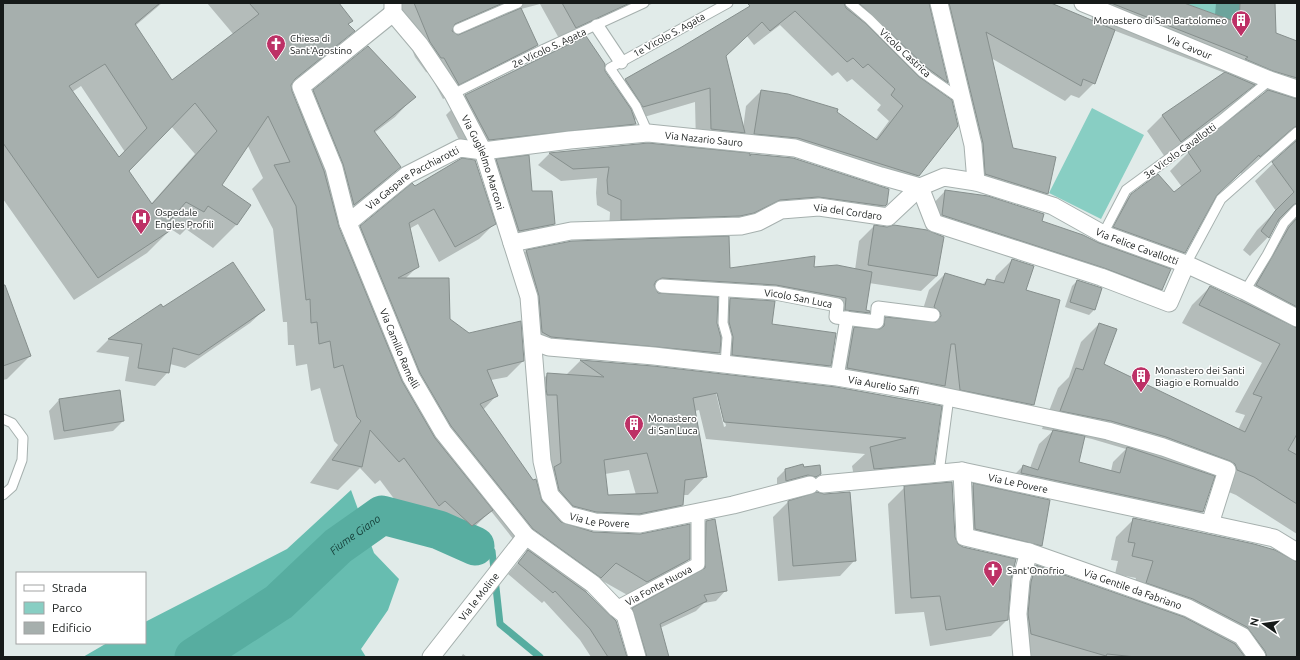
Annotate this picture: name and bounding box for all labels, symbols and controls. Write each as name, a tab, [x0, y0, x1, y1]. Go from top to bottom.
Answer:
building icon: Monastero di San Bartolomeo	[1230, 9, 1252, 37]
street label: 1e Vicolo S. Agata	[631, 11, 707, 59]
place label: Monastero di San Bartolomeo	[1093, 15, 1227, 26]
street label: 2e Vicolo S. Agata	[510, 26, 588, 70]
street label: Vicolo Castrica	[877, 27, 933, 79]
church icon: Chiesa di Sant'Agostino	[265, 33, 287, 61]
place label: Chiesa di Sant'Agostino	[290, 33, 352, 56]
street label: Via Cavour	[1165, 33, 1214, 61]
street label: Via Guglielmo Marconi	[460, 113, 507, 211]
street label: 3e Vicolo Cavallotti	[1142, 121, 1218, 181]
street label: Via Nazario Sauro	[664, 129, 744, 148]
street label: Via Gaspare Pacchiarotti	[364, 144, 461, 212]
street label: Via del Cordaro	[813, 201, 883, 222]
hospital icon: Ospedale Engles Profili	[130, 207, 152, 235]
place label: Ospedale Engles Profili	[155, 207, 214, 230]
street label: Via Felice Cavallotti	[1094, 226, 1180, 266]
street label: Vicolo San Luca	[764, 287, 833, 310]
street label: Via Camillo Ramelli	[378, 307, 422, 390]
building icon: Monastero dei Santi Biagio e Romualdo	[1130, 365, 1152, 393]
place label: Monastero dei Santi Biagio e Romualdo	[1155, 365, 1245, 388]
street label: Via Aurelio Saffi	[847, 374, 920, 396]
building icon: Monastero di San Luca	[623, 413, 645, 441]
place label: Monastero di San Luca	[648, 413, 698, 436]
street label: Via Le Povere	[987, 471, 1049, 495]
street label: Via Le Povere	[568, 510, 630, 529]
water label: Fiume Giano	[327, 512, 383, 557]
church icon: Sant'Onofrio	[982, 559, 1004, 587]
street label: Via Fonte Nuova	[623, 563, 693, 608]
place label: Sant'Onofrio	[1007, 565, 1065, 576]
street label: Via Gentile da Fabriano	[1082, 566, 1184, 611]
street label: Via le Moline	[456, 570, 501, 623]
legend	[16, 572, 146, 644]
text: Strada	[52, 581, 87, 594]
text: Parco	[52, 601, 82, 614]
north arrow	[1244, 604, 1284, 644]
text: N	[1247, 616, 1261, 627]
text: Edificio	[52, 621, 92, 634]

